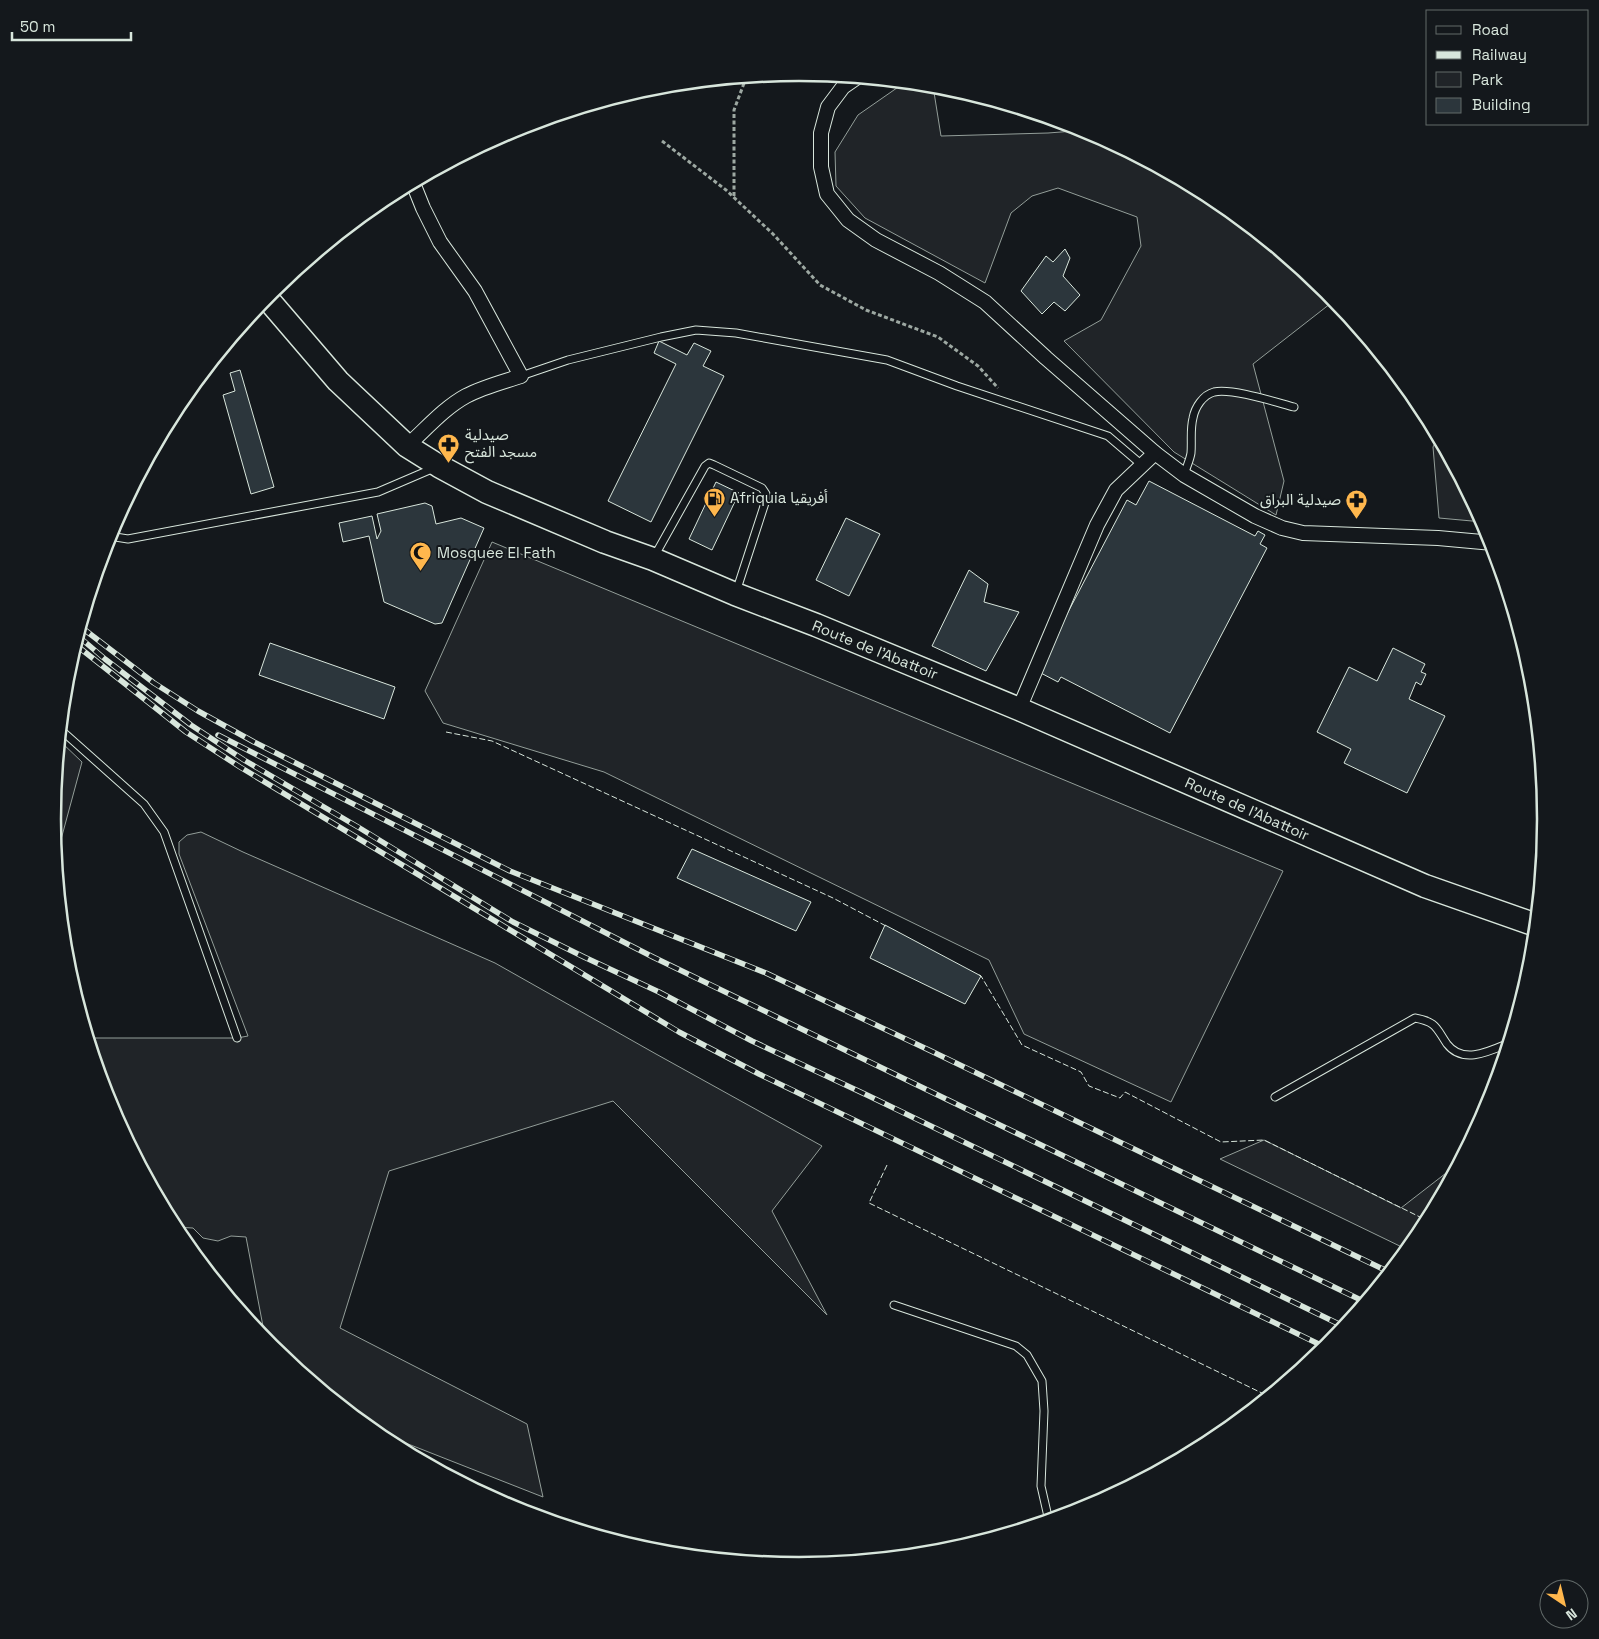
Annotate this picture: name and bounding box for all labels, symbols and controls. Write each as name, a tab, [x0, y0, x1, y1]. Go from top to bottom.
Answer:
scale bar	[12, 10, 131, 42]
legend	[1426, 10, 1589, 125]
text: 50 m	[20, 17, 55, 36]
text: Road	[1472, 20, 1509, 39]
text: Railway	[1472, 45, 1527, 64]
text: Park	[1472, 70, 1503, 89]
text: Building	[1472, 95, 1531, 114]
place label: صيدلية مسجد الفتح	[465, 425, 537, 464]
pharmacy icon: صيدلية مسجد الفتح	[437, 432, 461, 463]
fuel station icon: Afriquia أفريقيا	[702, 486, 726, 517]
place label: Afriquia أفريقيا	[730, 488, 828, 507]
pharmacy icon: صيدلية البراق	[1345, 488, 1369, 519]
place label: صيدلية البراق	[1260, 490, 1341, 509]
mosque icon: Mosquee El Fath	[409, 541, 433, 572]
place label: Mosquee El Fath	[437, 543, 556, 562]
street label: Route de l’Abattoir	[810, 616, 941, 684]
street label: Route de l’Abattoir	[1182, 773, 1313, 845]
north arrow	[1539, 1579, 1589, 1629]
text: N	[1562, 1605, 1580, 1625]

